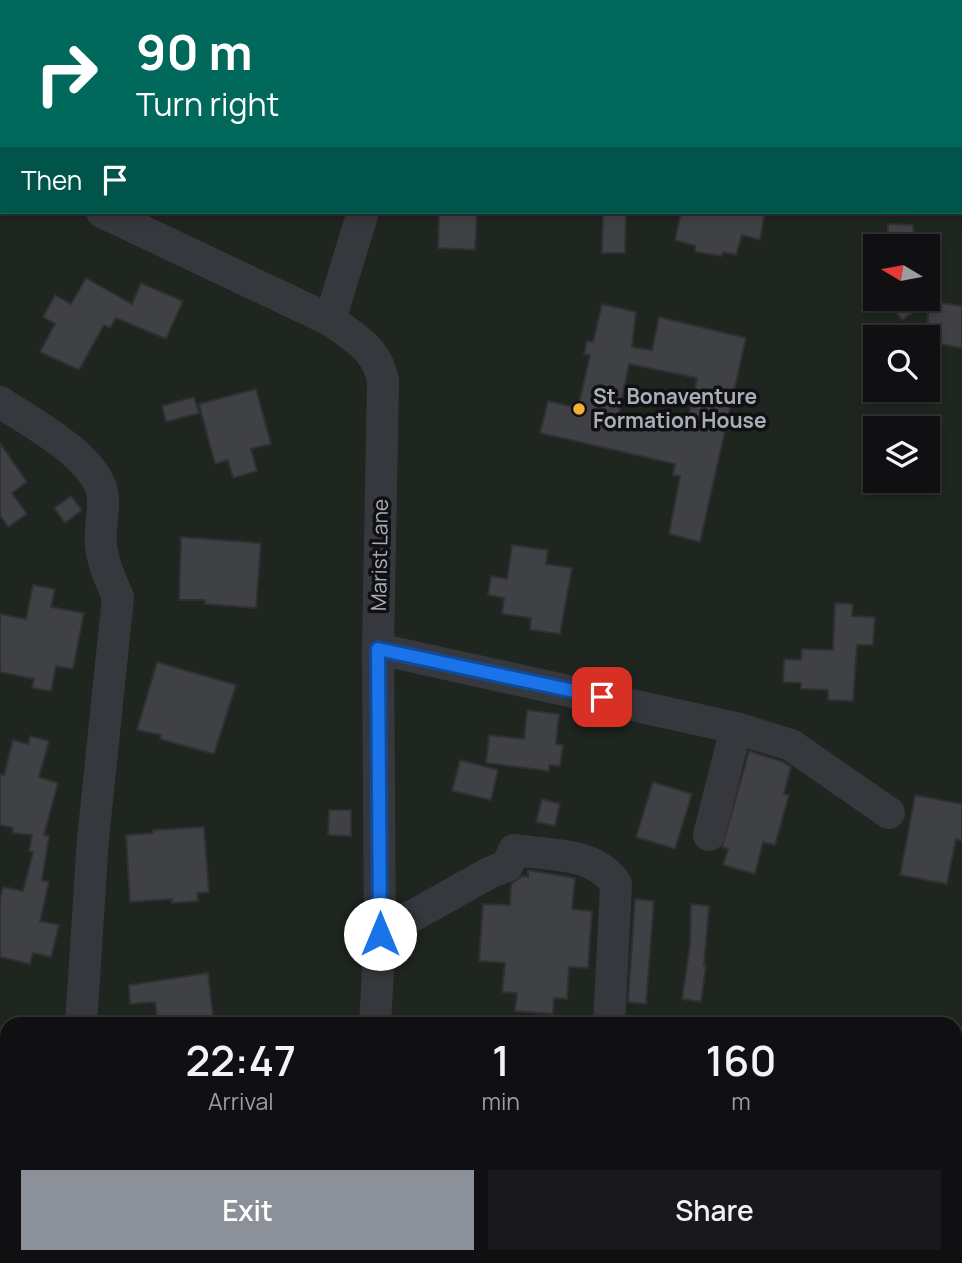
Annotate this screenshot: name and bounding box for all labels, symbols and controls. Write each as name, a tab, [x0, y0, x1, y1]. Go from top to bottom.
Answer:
text: 90 m	[136, 18, 253, 85]
icon: right	[21, 28, 112, 119]
text: Turn right	[136, 82, 279, 126]
icon: arrive	[96, 161, 134, 199]
text: Then	[21, 162, 82, 198]
north arrow	[863, 234, 940, 312]
map controls	[863, 234, 940, 493]
button: search	[863, 325, 940, 402]
place label: St. Bonaventure Formation House	[593, 382, 767, 434]
marker: St. Bonaventure Formation House	[571, 401, 587, 417]
button: layers	[863, 416, 940, 493]
street label: Marist Lane	[364, 498, 394, 611]
pin	[572, 667, 632, 727]
icon: arrive	[583, 678, 621, 716]
position arrow	[343, 897, 417, 971]
text: 22:47	[186, 1031, 296, 1089]
text: 1	[492, 1031, 510, 1089]
text: 160	[706, 1031, 776, 1089]
text: Arrival	[208, 1085, 274, 1117]
text: min	[481, 1085, 520, 1117]
text: m	[731, 1085, 751, 1117]
button: Exit	[21, 1170, 474, 1250]
button: Share	[488, 1170, 941, 1250]

